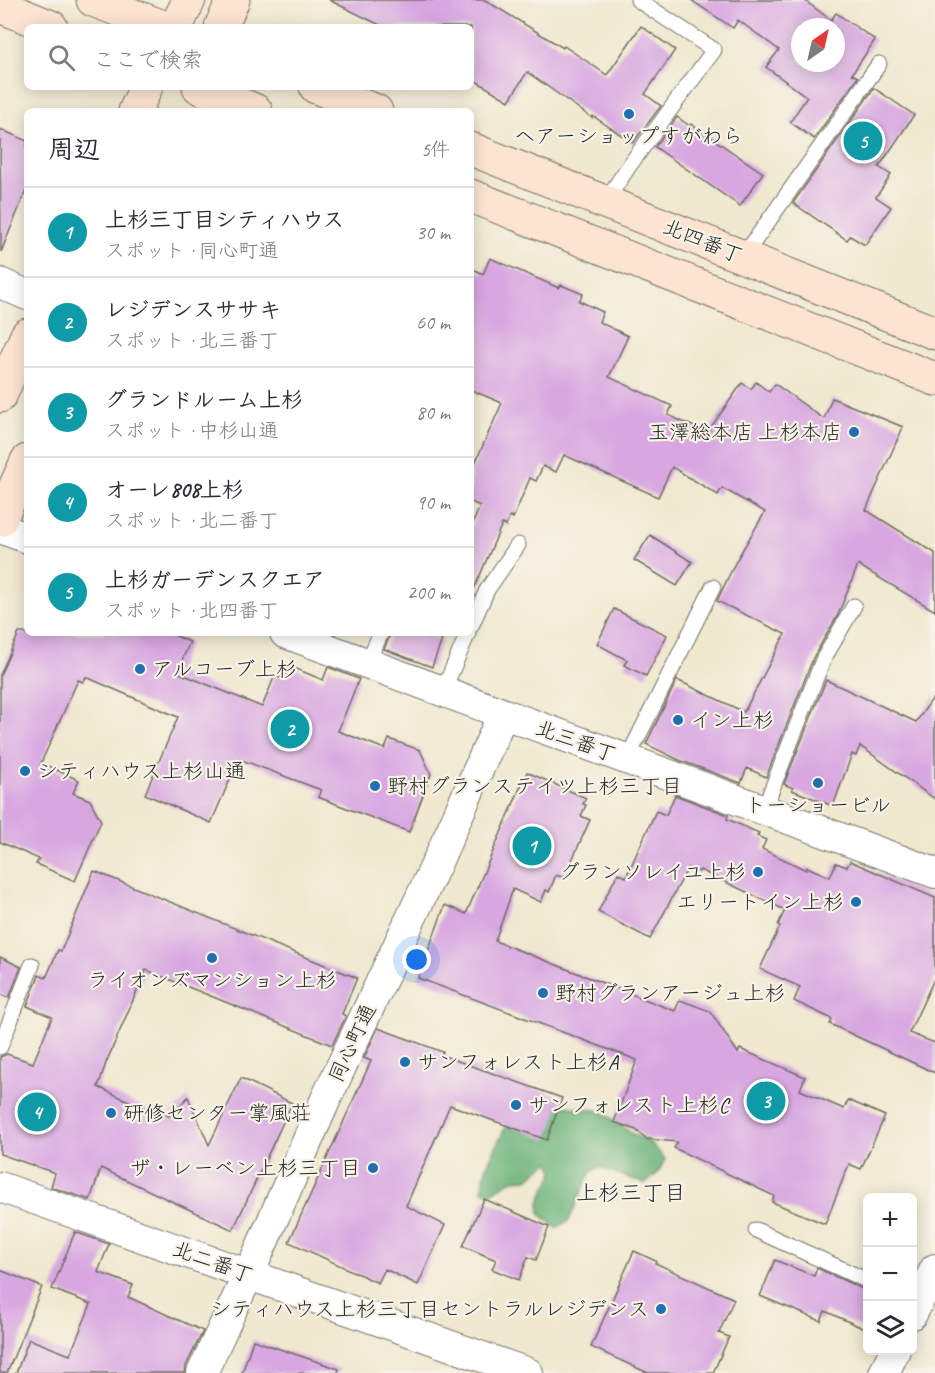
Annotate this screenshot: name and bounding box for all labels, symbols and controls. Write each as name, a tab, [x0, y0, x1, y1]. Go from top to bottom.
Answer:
north arrow	[791, 18, 845, 72]
search box	[24, 24, 474, 90]
icon: search	[45, 41, 78, 74]
text: ここで検索	[93, 46, 203, 74]
marker: ヘアーショップすがわら	[622, 107, 636, 121]
pin: 5	[844, 118, 882, 164]
place label: ヘアーショップすがわら	[514, 123, 744, 149]
text: 周辺	[48, 133, 100, 166]
text: 5件	[421, 137, 450, 162]
text: 上杉三丁目シティハウス	[105, 206, 344, 234]
street label: 北四番丁	[659, 213, 747, 269]
text: 1	[63, 220, 72, 245]
text: 30 m	[416, 220, 450, 245]
text: スポット · 同心町通	[105, 238, 278, 263]
text: レジデンスササキ	[105, 296, 281, 324]
text: 2	[63, 310, 72, 335]
text: 60 m	[416, 310, 450, 335]
text: スポット · 北三番丁	[105, 328, 278, 353]
text: グランドルーム上杉	[105, 386, 303, 414]
text: 3	[63, 400, 72, 425]
text: 80 m	[416, 400, 450, 425]
text: スポット · 中杉山通	[105, 418, 278, 443]
place label: 玉澤総本店 上杉本店	[648, 419, 842, 445]
marker: 玉澤総本店 上杉本店	[847, 425, 861, 439]
text: オーレ808上杉	[105, 476, 244, 504]
text: 4	[63, 490, 72, 515]
text: 90 m	[416, 490, 450, 515]
text: スポット · 北二番丁	[105, 508, 278, 533]
text: 上杉ガーデンスクエア	[105, 566, 325, 594]
text: 5	[63, 580, 72, 605]
text: 200 m	[407, 580, 450, 605]
text: スポット · 北四番丁	[105, 598, 278, 623]
place label: アルコーブ上杉	[152, 656, 297, 682]
marker: アルコーブ上杉	[133, 662, 147, 676]
pin: 2	[270, 706, 310, 752]
place label: イン上杉	[690, 707, 774, 733]
marker: イン上杉	[671, 713, 685, 727]
street label: 北三番丁	[532, 714, 620, 768]
place label: シティハウス上杉山通	[37, 758, 246, 784]
marker: シティハウス上杉山通	[18, 764, 32, 778]
place label: 野村グランステイツ上杉三丁目	[387, 773, 682, 799]
marker: トーショービル	[811, 776, 825, 790]
marker: 野村グランステイツ上杉三丁目	[368, 779, 382, 793]
place label: トーショービル	[745, 792, 891, 818]
pin: 1	[512, 824, 552, 868]
place label: グランソレイユ上杉	[559, 859, 746, 885]
marker: グランソレイユ上杉	[751, 865, 765, 879]
place label: エリートイン上杉	[676, 889, 844, 915]
marker: エリートイン上杉	[849, 895, 863, 909]
your location	[402, 945, 431, 974]
marker: ライオンズマンション上杉	[205, 951, 219, 965]
place label: ライオンズマンション上杉	[87, 967, 337, 993]
place label: 野村グランアージュ上杉	[555, 980, 786, 1006]
marker: 野村グランアージュ上杉	[536, 986, 550, 1000]
street label: 同心町通	[322, 999, 382, 1087]
place label: サンフォレスト上杉A	[417, 1049, 620, 1075]
marker: サンフォレスト上杉A	[398, 1055, 412, 1069]
pin: 3	[746, 1078, 786, 1124]
pin: 4	[18, 1090, 57, 1134]
place label: サンフォレスト上杉C	[528, 1092, 731, 1118]
marker: サンフォレスト上杉C	[509, 1098, 523, 1112]
place label: 研修センター掌風荘	[123, 1100, 311, 1126]
marker: 研修センター掌風荘	[104, 1106, 118, 1120]
place label: ザ・レーベン上杉三丁目	[129, 1155, 361, 1181]
marker: ザ・レーベン上杉三丁目	[366, 1161, 380, 1175]
district label: 上杉三丁目	[576, 1179, 686, 1207]
map controls	[863, 1193, 917, 1355]
button: +	[863, 1193, 917, 1247]
street label: 北二番丁	[169, 1235, 257, 1289]
button: −	[863, 1247, 917, 1301]
place label: シティハウス上杉三丁目セントラルレジデンス	[210, 1296, 649, 1322]
button: layers	[863, 1301, 917, 1355]
marker: シティハウス上杉三丁目セントラルレジデンス	[654, 1302, 668, 1316]

